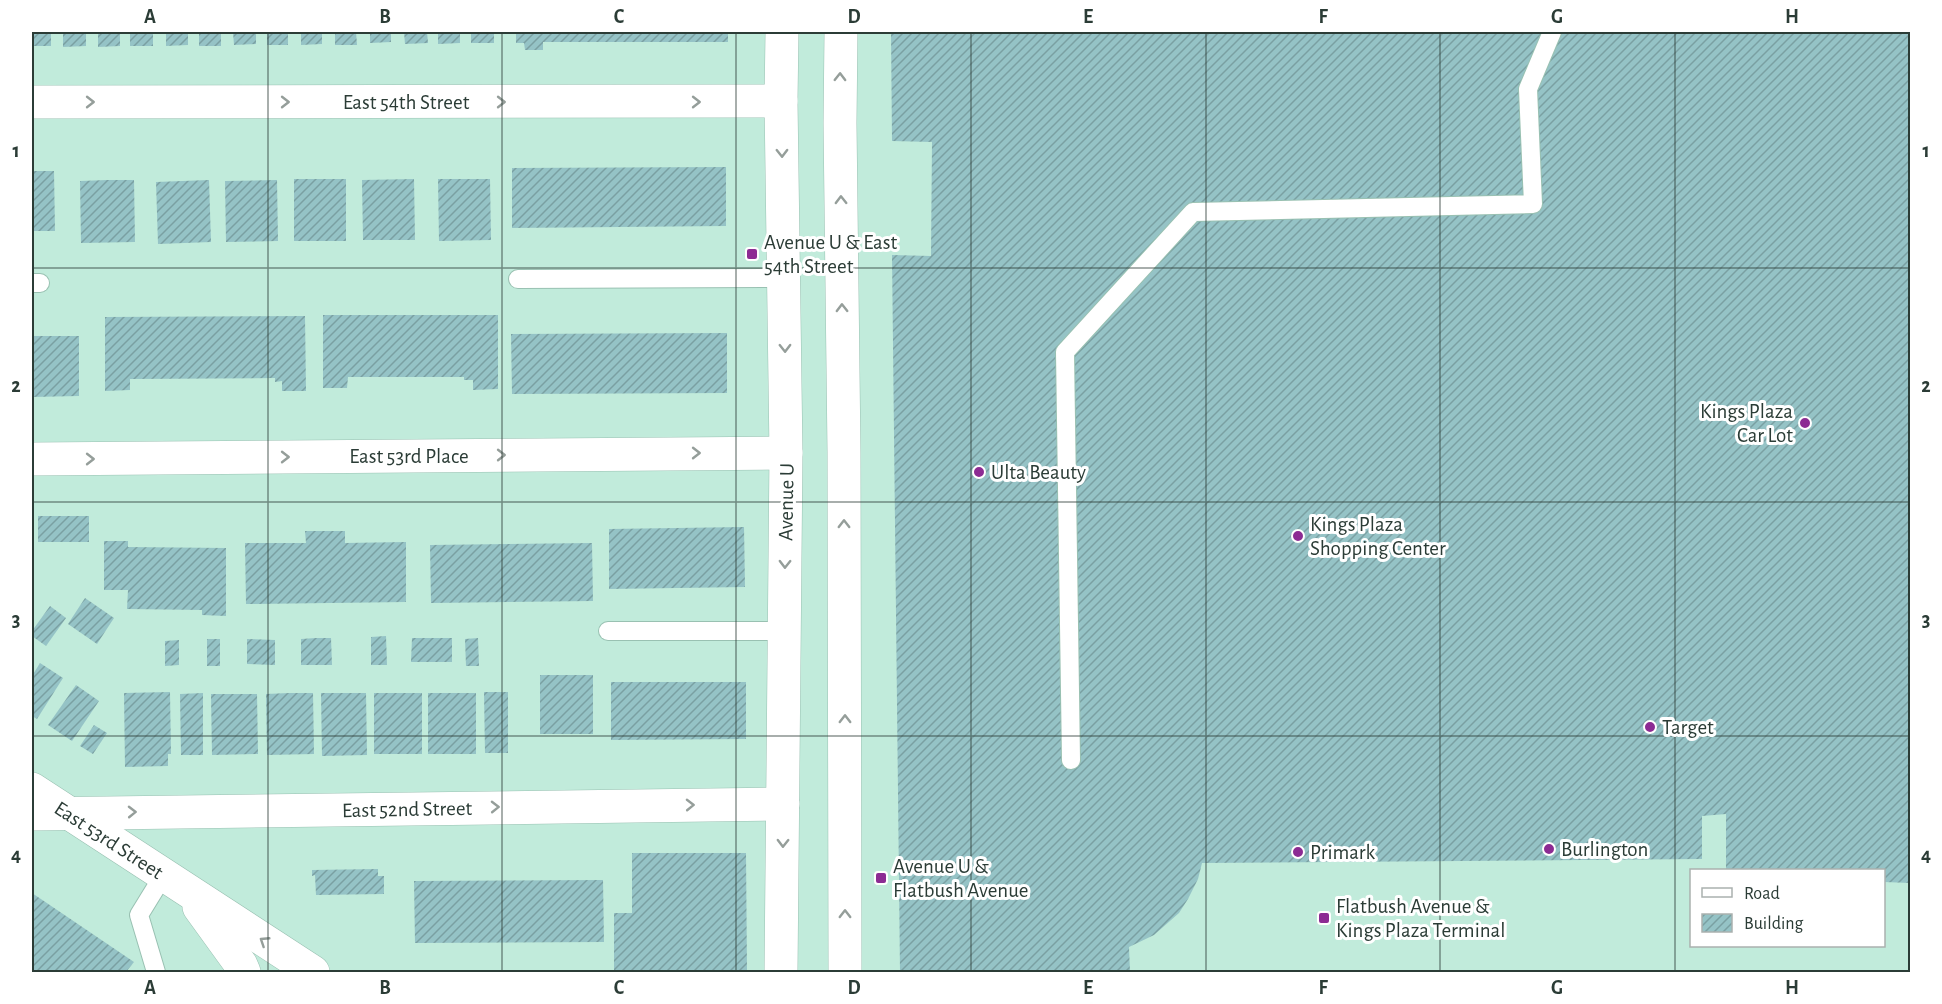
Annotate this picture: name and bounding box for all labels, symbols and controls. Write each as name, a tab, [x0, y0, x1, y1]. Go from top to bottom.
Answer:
text: A	[144, 7, 156, 27]
text: B	[379, 7, 391, 27]
text: C	[614, 7, 625, 27]
text: D	[847, 7, 861, 27]
text: E	[1083, 7, 1093, 27]
text: F	[1318, 7, 1328, 27]
text: G	[1551, 7, 1563, 27]
text: H	[1785, 7, 1799, 27]
one-way arrow	[834, 73, 846, 82]
street label: East 54th Street	[343, 92, 470, 113]
one-way arrow	[85, 96, 94, 108]
one-way arrow	[280, 96, 289, 108]
one-way arrow	[496, 96, 505, 108]
one-way arrow	[691, 96, 700, 108]
text: 1	[12, 141, 20, 161]
text: 1	[1922, 141, 1930, 161]
one-way arrow	[776, 148, 788, 157]
one-way arrow	[835, 196, 847, 205]
place label: Avenue U & East 54th Street	[764, 232, 898, 277]
marker: Avenue U & East 54th Street	[745, 247, 759, 261]
one-way arrow	[836, 304, 849, 313]
one-way arrow	[779, 343, 791, 352]
text: 2	[11, 376, 21, 396]
text: 2	[1921, 376, 1931, 396]
place label: Kings Plaza Car Lot	[1700, 401, 1793, 446]
marker: Kings Plaza Car Lot	[1798, 416, 1812, 430]
street label: East 53rd Place	[349, 446, 469, 467]
one-way arrow	[691, 447, 700, 459]
one-way arrow	[496, 449, 505, 461]
one-way arrow	[280, 451, 289, 463]
one-way arrow	[85, 452, 94, 465]
place label: Ulta Beauty	[991, 462, 1086, 483]
street label: Avenue U	[775, 463, 798, 541]
marker: Ulta Beauty	[972, 465, 986, 479]
place label: Kings Plaza Shopping Center	[1310, 514, 1446, 559]
one-way arrow	[838, 520, 850, 529]
marker: Kings Plaza Shopping Center	[1291, 529, 1305, 543]
one-way arrow	[779, 559, 791, 568]
text: 3	[12, 610, 20, 630]
text: 3	[1922, 610, 1930, 630]
one-way arrow	[839, 715, 851, 724]
place label: Target	[1662, 717, 1714, 738]
marker: Target	[1643, 720, 1657, 734]
street label: East 53rd Street	[50, 797, 167, 884]
street label: East 52nd Street	[342, 798, 473, 821]
one-way arrow	[685, 799, 694, 811]
one-way arrow	[490, 801, 499, 814]
one-way arrow	[127, 806, 136, 818]
one-way arrow	[777, 839, 789, 848]
place label: Burlington	[1561, 839, 1648, 860]
place label: Primark	[1310, 842, 1376, 863]
marker: Burlington	[1542, 842, 1556, 856]
text: 4	[11, 845, 21, 865]
marker: Primark	[1291, 845, 1305, 859]
text: 4	[1921, 845, 1931, 865]
place label: Avenue U & Flatbush Avenue	[893, 856, 1029, 901]
legend	[1690, 869, 1885, 947]
marker: Avenue U & Flatbush Avenue	[874, 871, 888, 885]
text: Road	[1744, 885, 1780, 903]
place label: Flatbush Avenue & Kings Plaza Terminal	[1336, 896, 1505, 941]
one-way arrow	[839, 910, 851, 919]
marker: Flatbush Avenue & Kings Plaza Terminal	[1317, 911, 1331, 925]
text: Building	[1744, 915, 1804, 933]
one-way arrow	[260, 937, 271, 948]
text: A	[144, 978, 156, 998]
text: B	[379, 978, 391, 998]
text: C	[614, 978, 625, 998]
text: D	[847, 978, 861, 998]
text: E	[1083, 978, 1093, 998]
text: F	[1318, 978, 1328, 998]
text: G	[1551, 978, 1563, 998]
text: H	[1785, 978, 1799, 998]

